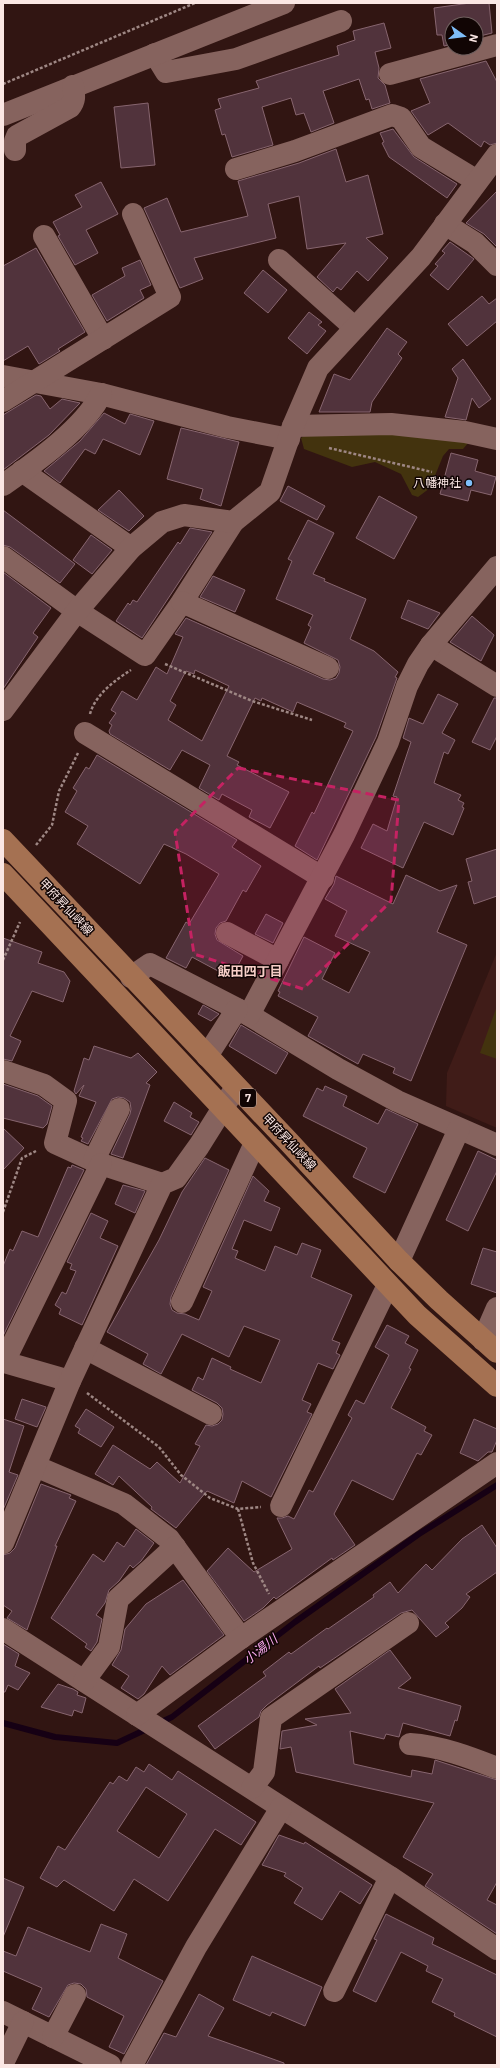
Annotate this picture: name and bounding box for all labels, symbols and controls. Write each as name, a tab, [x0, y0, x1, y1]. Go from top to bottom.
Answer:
north arrow	[444, 16, 484, 56]
text: N	[466, 33, 481, 44]
place label: 八幡神社	[413, 475, 461, 490]
marker: 八幡神社	[464, 478, 474, 488]
street label: 甲府昇仙峡線	[36, 875, 96, 938]
district label: 飯田四丁目	[217, 963, 283, 980]
road number: 7	[240, 1089, 256, 1107]
street label: 甲府昇仙峡線	[259, 1110, 319, 1173]
water label: 小湯川	[240, 1629, 282, 1668]

